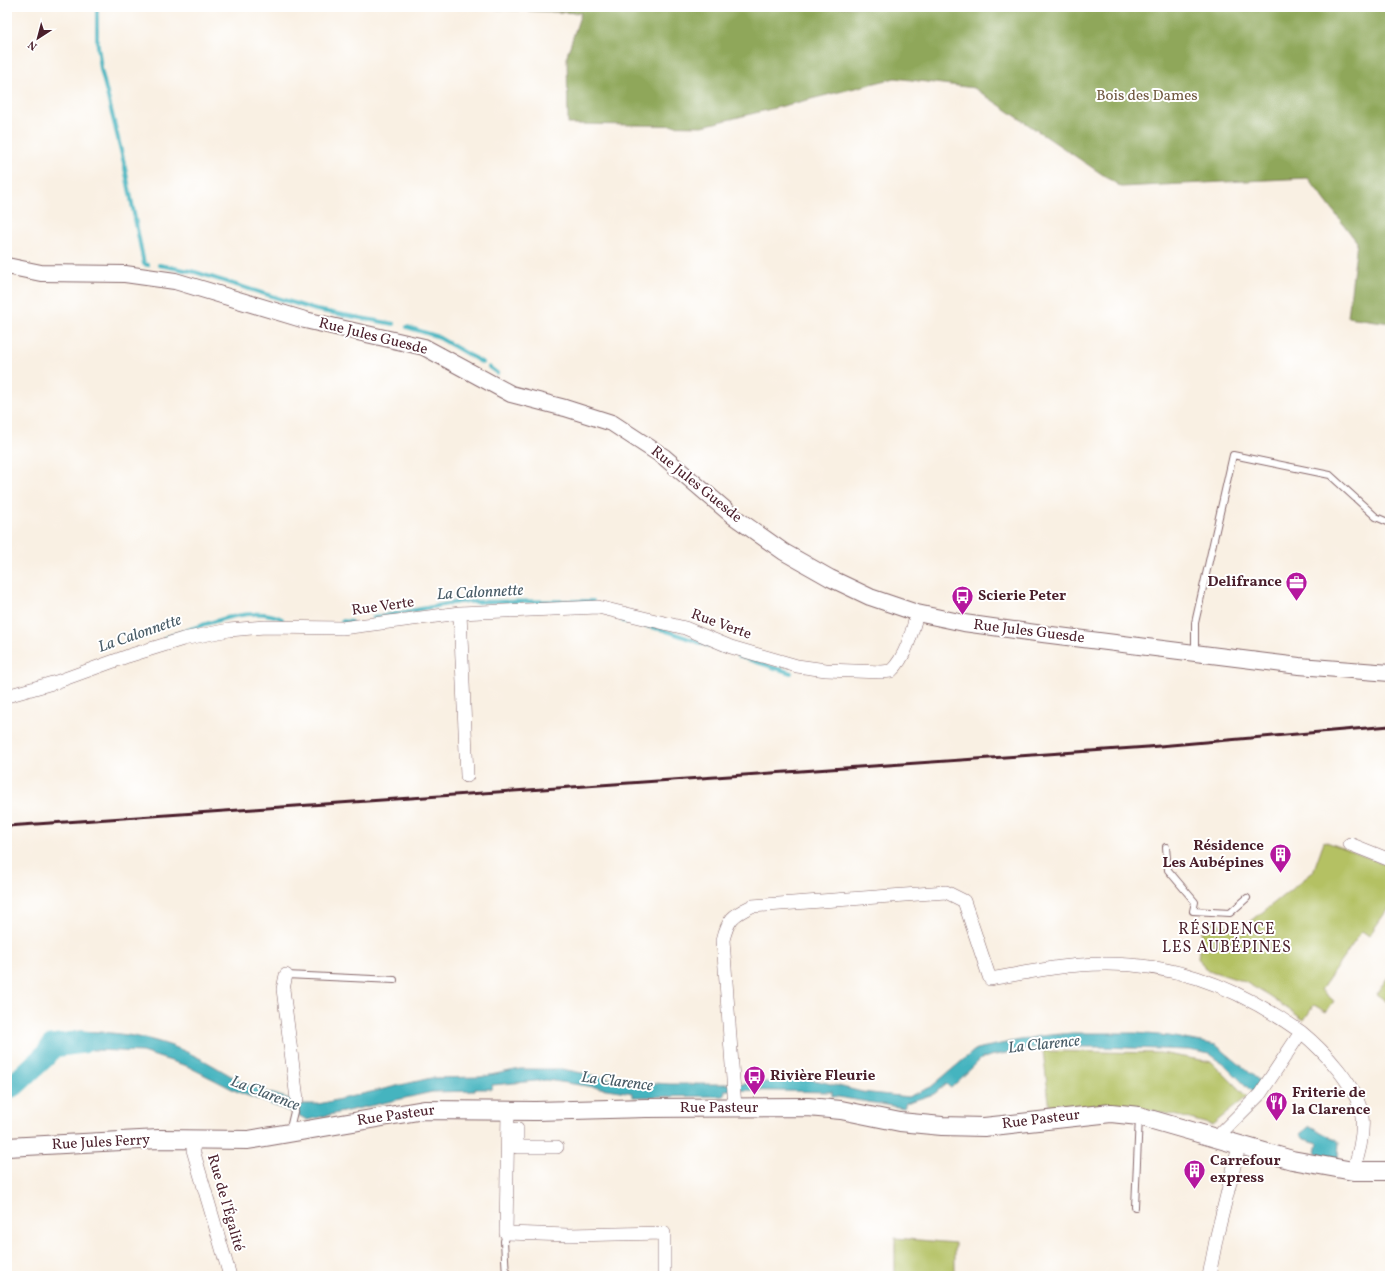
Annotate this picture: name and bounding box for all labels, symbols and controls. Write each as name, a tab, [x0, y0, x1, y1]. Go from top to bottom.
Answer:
north arrow	[18, 18, 58, 58]
text: N	[25, 36, 41, 53]
park label: Bois des Dames	[1096, 86, 1198, 107]
street label: Rue Jules Guesde	[316, 313, 430, 361]
street label: Rue Jules Guesde	[646, 442, 746, 528]
office icon: Delifrance	[1284, 569, 1310, 602]
place label: Delifrance	[1207, 572, 1282, 593]
water label: La Calonnette	[436, 580, 524, 606]
bus stop icon: Scierie Peter	[949, 583, 975, 616]
place label: Scierie Peter	[978, 586, 1066, 607]
street label: Rue Verte	[350, 592, 416, 622]
street label: Rue Verte	[688, 604, 754, 646]
water label: La Calonnette	[95, 609, 185, 659]
street label: Rue Jules Guesde	[972, 615, 1086, 649]
place label: Résidence Les Aubépines	[1162, 836, 1264, 874]
building icon: Résidence Les Aubépines	[1267, 842, 1293, 875]
district label: RÉSIDENCE LES AUBÉPINES	[1162, 919, 1292, 959]
water label: La Clarence	[1007, 1030, 1081, 1060]
bus stop icon: Rivière Fleurie	[741, 1063, 767, 1096]
place label: Rivière Fleurie	[770, 1066, 876, 1087]
water label: La Clarence	[580, 1067, 654, 1097]
water label: La Clarence	[227, 1071, 303, 1117]
place label: Friterie de la Clarence	[1292, 1083, 1371, 1121]
restaurant icon: Friterie de la Clarence	[1264, 1089, 1290, 1122]
street label: Rue Pasteur	[680, 1098, 758, 1119]
street label: Rue Pasteur	[356, 1100, 436, 1132]
street label: Rue Pasteur	[1001, 1105, 1081, 1135]
street label: Rue Jules Ferry	[51, 1130, 151, 1156]
place label: Carrefour express	[1210, 1151, 1281, 1189]
street label: Rue de l'Égalité	[201, 1152, 249, 1254]
building icon: Carrefour express	[1181, 1157, 1207, 1190]

